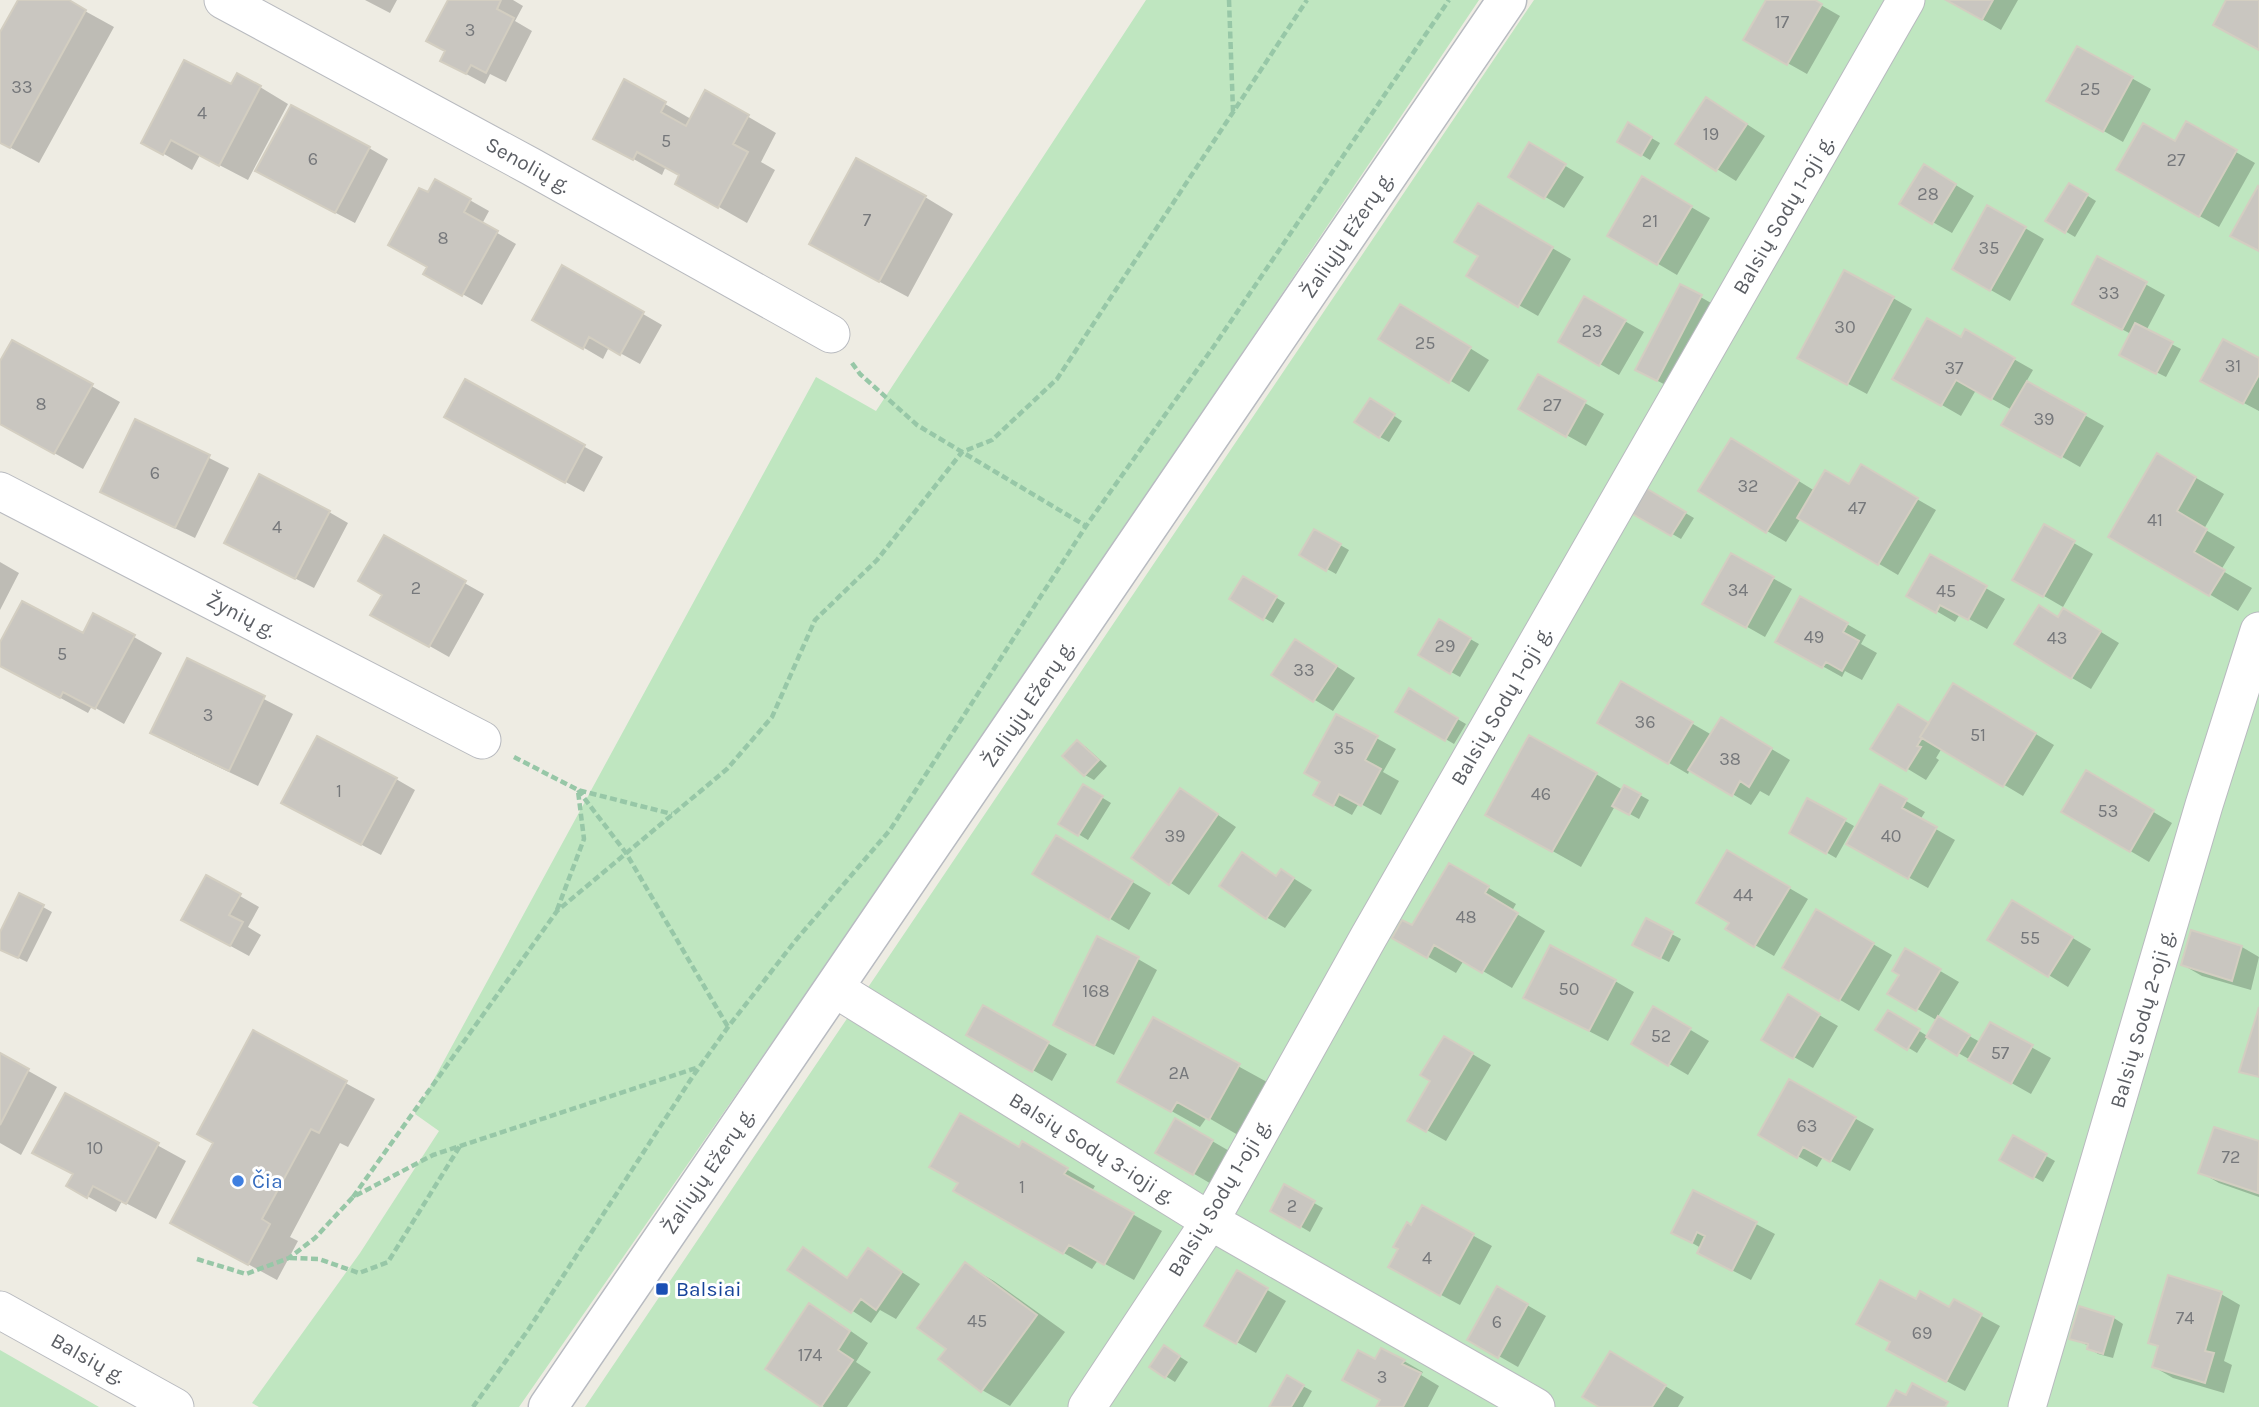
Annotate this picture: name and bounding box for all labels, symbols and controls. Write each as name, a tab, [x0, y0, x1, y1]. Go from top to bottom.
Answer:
house number: 17	[1775, 11, 1790, 33]
house number: 3	[465, 19, 475, 41]
house number: 33	[11, 76, 33, 98]
house number: 25	[2080, 78, 2100, 100]
house number: 4	[197, 102, 207, 124]
house number: 19	[1703, 123, 1719, 145]
house number: 5	[661, 130, 671, 152]
street label: Balsių Sodų 1-oji g.	[1728, 131, 1838, 298]
street label: Senolių g.	[481, 132, 575, 198]
house number: 6	[308, 148, 318, 170]
house number: 27	[2167, 149, 2186, 171]
street label: Žaliųjų Ežerų g.	[1296, 167, 1398, 302]
house number: 28	[1917, 183, 1939, 205]
house number: 7	[863, 209, 872, 231]
house number: 21	[1642, 210, 1658, 232]
house number: 8	[437, 227, 449, 249]
house number: 35	[1979, 237, 1999, 259]
house number: 33	[2098, 282, 2120, 304]
house number: 30	[1834, 316, 1856, 338]
house number: 23	[1581, 320, 1603, 342]
house number: 25	[1415, 332, 1435, 354]
house number: 31	[2225, 355, 2241, 377]
house number: 37	[1944, 357, 1964, 379]
house number: 8	[35, 393, 47, 415]
house number: 27	[1543, 394, 1562, 416]
house number: 39	[2033, 408, 2055, 430]
house number: 6	[150, 462, 160, 484]
house number: 32	[1737, 475, 1759, 497]
house number: 47	[1848, 497, 1867, 519]
house number: 41	[2147, 509, 2163, 531]
house number: 4	[272, 516, 282, 538]
house number: 2	[411, 577, 421, 599]
house number: 34	[1728, 579, 1748, 601]
house number: 45	[1936, 580, 1956, 602]
street label: Žynių g.	[202, 587, 280, 643]
street label: Balsių Sodų 1-oji g.	[1446, 622, 1556, 789]
house number: 49	[1804, 626, 1824, 648]
house number: 43	[2047, 627, 2067, 649]
house number: 29	[1435, 635, 1455, 657]
street label: Žaliųjų Ežerų g.	[977, 636, 1079, 771]
house number: 5	[57, 643, 67, 665]
house number: 33	[1293, 659, 1315, 681]
house number: 3	[203, 704, 213, 726]
house number: 36	[1635, 711, 1655, 733]
house number: 51	[1970, 724, 1986, 746]
house number: 35	[1334, 737, 1354, 759]
house number: 38	[1719, 748, 1741, 770]
house number: 1	[336, 780, 342, 802]
house number: 46	[1531, 783, 1551, 805]
house number: 53	[2098, 800, 2118, 822]
house number: 39	[1164, 825, 1186, 847]
house number: 40	[1881, 825, 1901, 847]
house number: 44	[1733, 884, 1753, 906]
house number: 48	[1455, 906, 1477, 928]
house number: 55	[2020, 927, 2040, 949]
street label: Balsių Sodų 2-oji g.	[2105, 927, 2179, 1111]
house number: 50	[1559, 978, 1579, 1000]
house number: 168	[1082, 980, 1110, 1002]
house number: 52	[1651, 1025, 1671, 1047]
house number: 57	[1991, 1042, 2010, 1064]
house number: 2A	[1169, 1062, 1189, 1084]
street label: Balsių Sodų 3-ioji g.	[1005, 1087, 1179, 1209]
street label: Žaliųjų Ežerų g.	[657, 1103, 759, 1238]
street label: Balsių Sodų 1-oji g.	[1163, 1115, 1275, 1281]
house number: 63	[1797, 1115, 1817, 1137]
house number: 10	[87, 1137, 103, 1159]
house number: 72	[2222, 1146, 2240, 1168]
place label: Čia	[252, 1169, 283, 1193]
marker: Čia	[230, 1173, 246, 1189]
house number: 1	[1019, 1176, 1025, 1198]
house number: 2	[1287, 1195, 1297, 1217]
house number: 4	[1422, 1247, 1432, 1269]
place label: Balsiai	[676, 1277, 742, 1301]
marker: Balsiai	[654, 1281, 670, 1297]
house number: 74	[2176, 1307, 2194, 1329]
house number: 45	[967, 1310, 987, 1332]
house number: 6	[1492, 1311, 1502, 1333]
house number: 69	[1912, 1322, 1932, 1344]
street label: Balsių g.	[47, 1328, 129, 1388]
house number: 174	[798, 1344, 822, 1366]
house number: 3	[1377, 1366, 1387, 1388]

